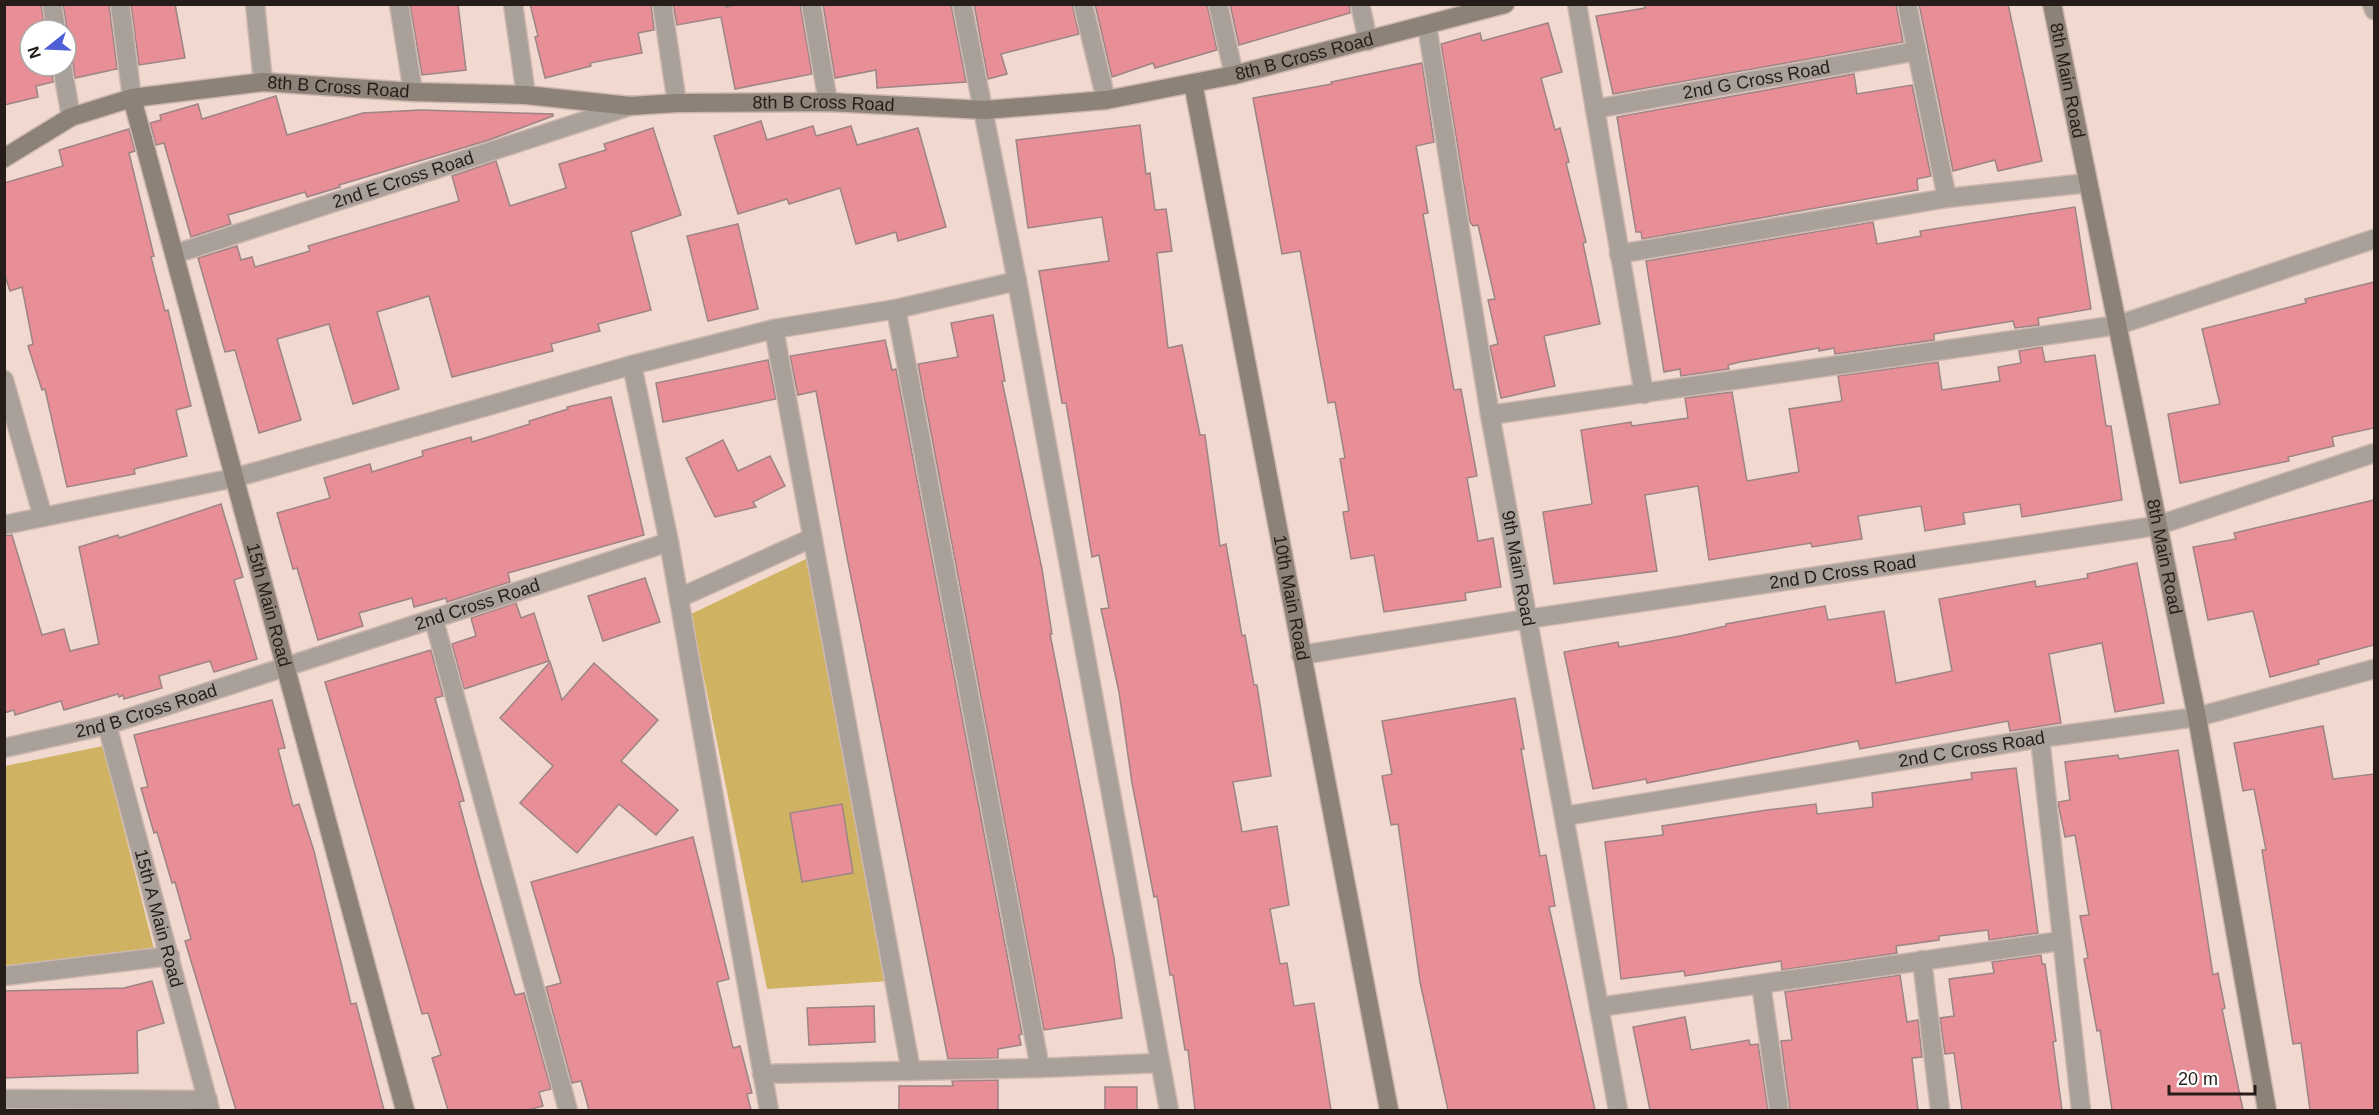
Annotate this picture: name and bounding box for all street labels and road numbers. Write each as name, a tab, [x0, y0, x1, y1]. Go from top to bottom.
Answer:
street label: 8th Main Road	[2046, 21, 2089, 140]
street label: 8th B Cross Road	[1233, 29, 1375, 84]
street label: 2nd G Cross Road	[1681, 57, 1832, 103]
street label: 8th B Cross Road	[267, 72, 410, 102]
street label: 8th B Cross Road	[752, 92, 895, 115]
street label: 2nd E Cross Road	[330, 147, 476, 212]
street label: 8th Main Road	[2143, 497, 2186, 616]
street label: 9th Main Road	[1498, 509, 1539, 628]
street label: 10th Main Road	[1269, 533, 1313, 662]
street label: 15th Main Road	[243, 541, 295, 669]
street label: 2nd D Cross Road	[1768, 552, 1917, 593]
street label: 2nd Cross Road	[412, 575, 542, 634]
street label: 2nd B Cross Road	[73, 680, 219, 742]
street label: 2nd C Cross Road	[1897, 727, 2046, 771]
street label: 15th A Main Road	[131, 847, 187, 989]

